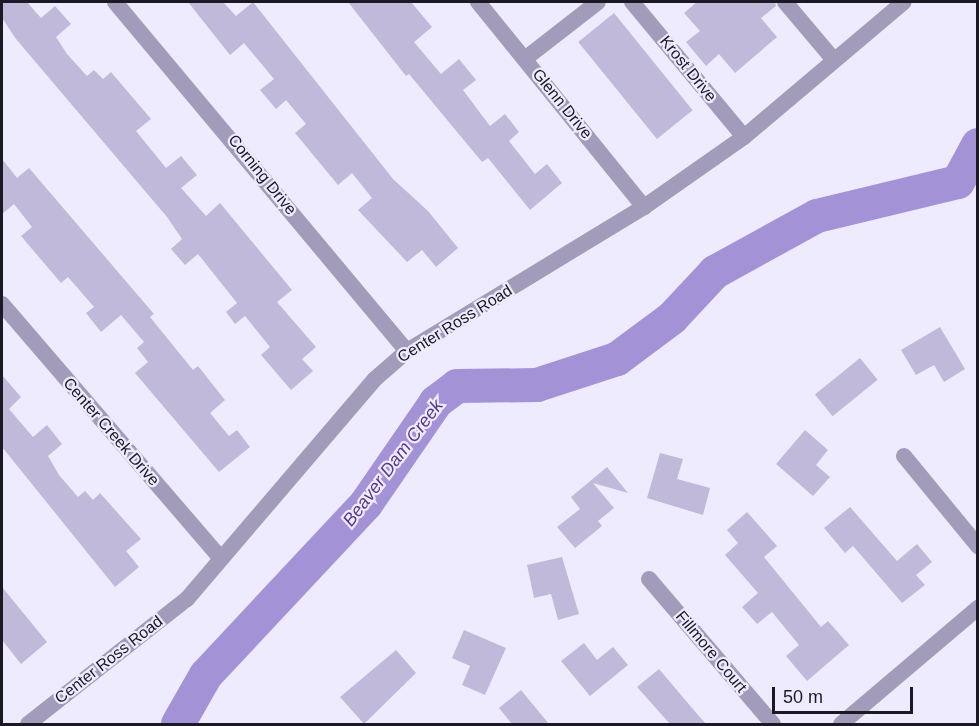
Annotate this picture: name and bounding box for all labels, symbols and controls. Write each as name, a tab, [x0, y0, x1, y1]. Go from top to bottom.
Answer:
street label: Krost Drive	[656, 32, 720, 106]
street label: Glenn Drive	[528, 65, 596, 143]
street label: Corning Drive	[224, 131, 300, 219]
street label: Center Ross Road	[394, 281, 516, 367]
street label: Center Creek Drive	[59, 374, 163, 490]
water label: Beaver Dam Creek	[338, 395, 448, 531]
street label: Fillmore Court	[671, 607, 751, 697]
street label: Center Ross Road	[51, 612, 167, 708]
scale bar	[775, 675, 916, 713]
text: 50 m	[783, 687, 823, 707]

